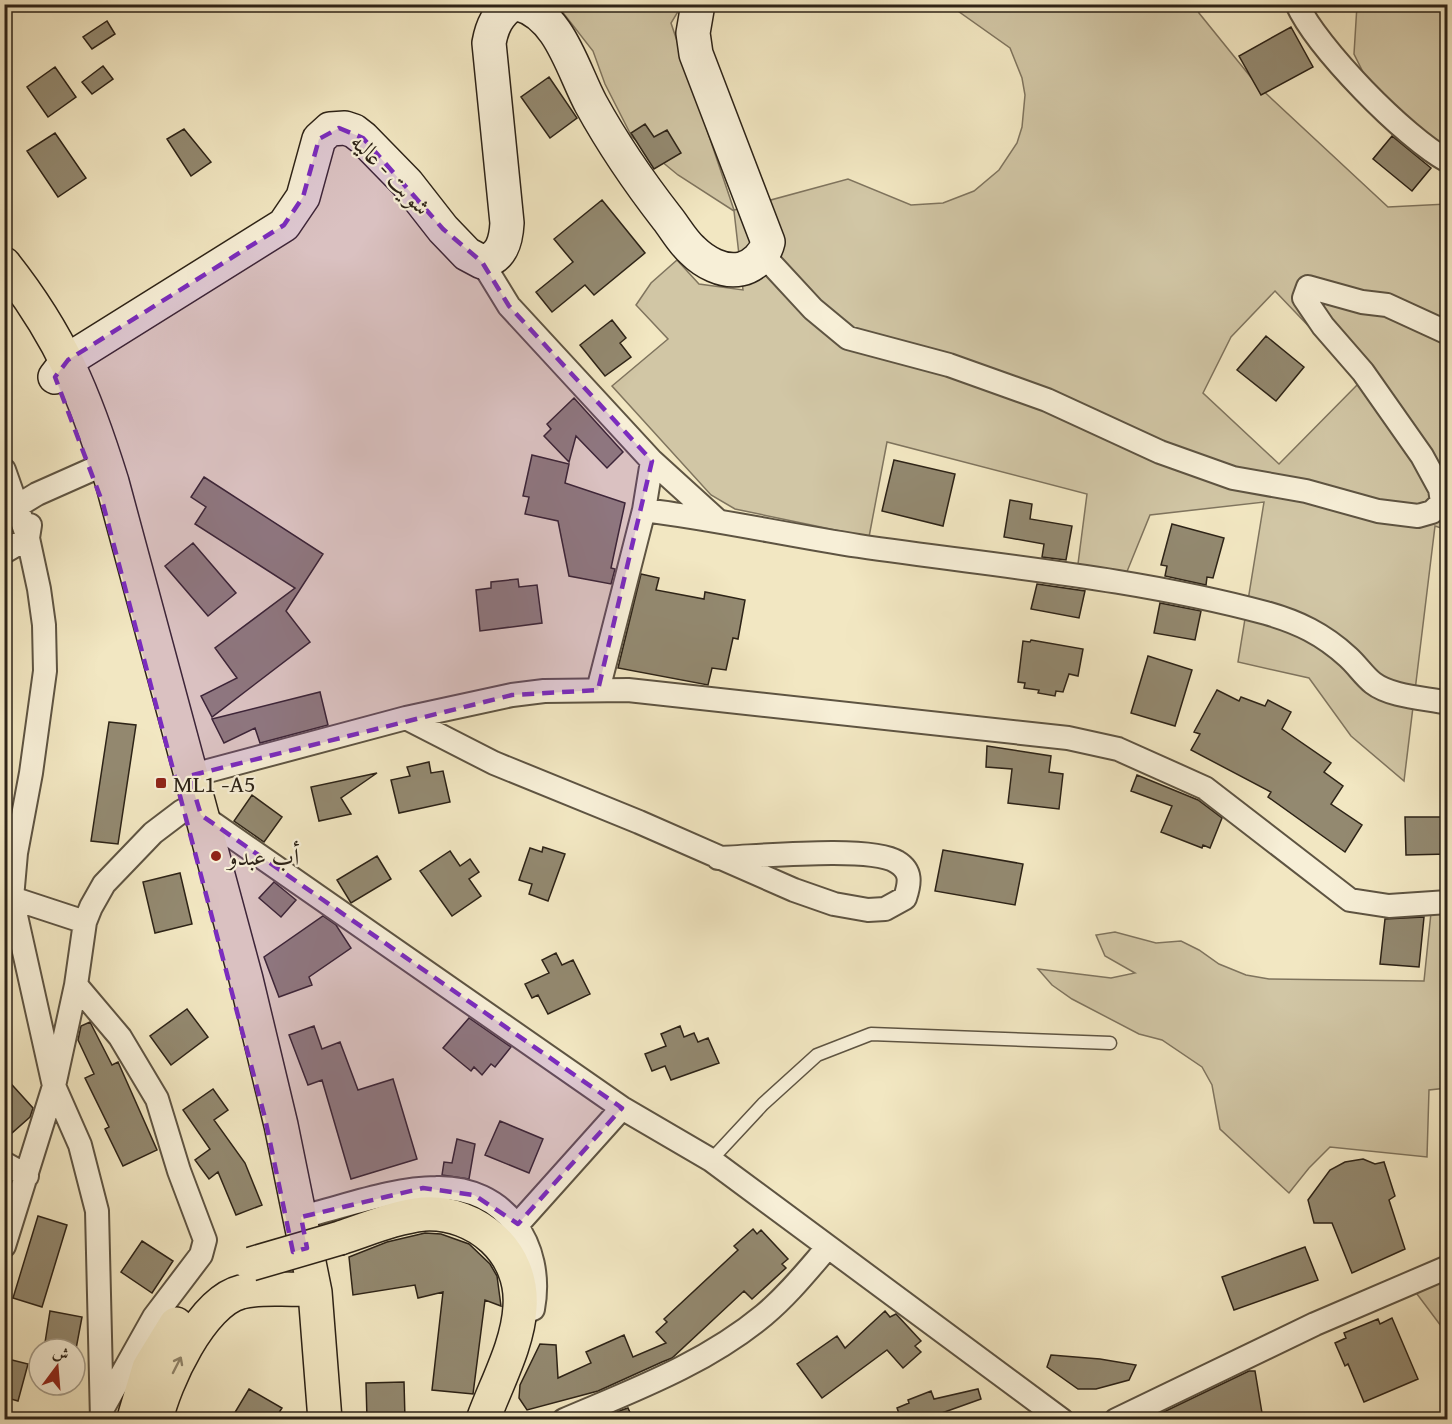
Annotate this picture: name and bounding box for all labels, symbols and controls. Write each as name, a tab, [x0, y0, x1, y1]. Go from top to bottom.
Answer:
street label: شويت - عاليه	[343, 125, 439, 223]
place label: ML1 -A5	[173, 766, 256, 801]
marker: ML1 -A5	[154, 776, 168, 790]
place label: أب عبدو	[225, 839, 300, 874]
marker: أب عبدو	[209, 849, 223, 863]
north arrow	[27, 1337, 87, 1397]
text: ش	[50, 1339, 72, 1366]
one-way arrow	[171, 1357, 183, 1375]

